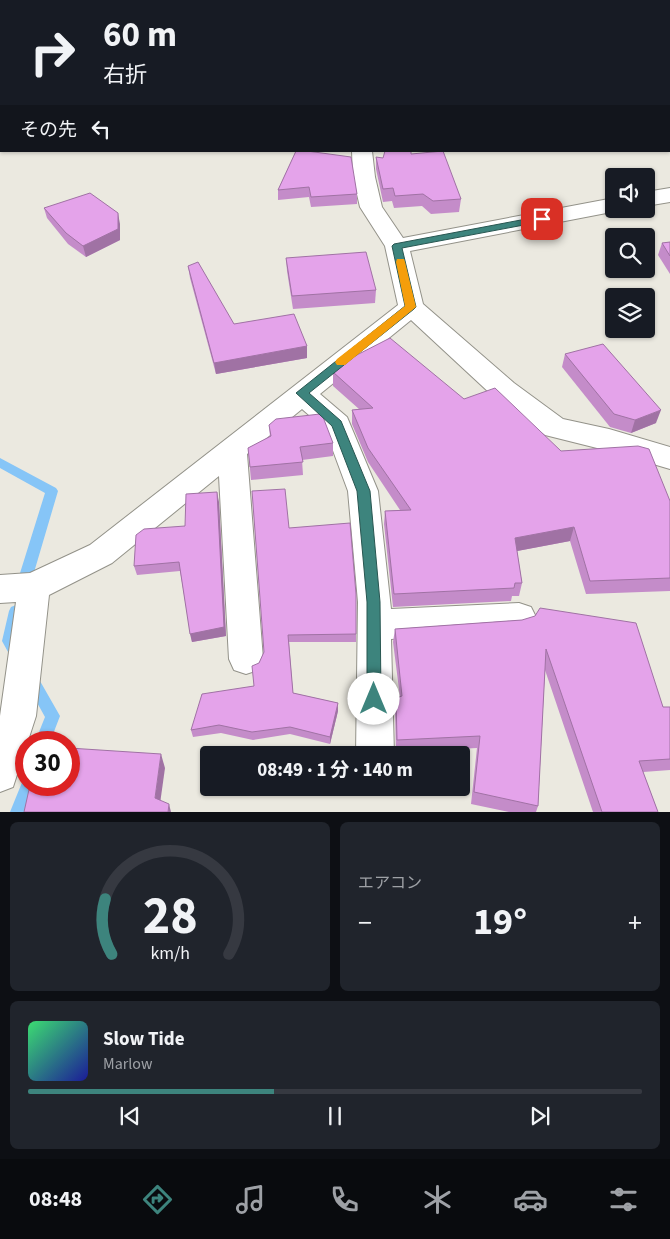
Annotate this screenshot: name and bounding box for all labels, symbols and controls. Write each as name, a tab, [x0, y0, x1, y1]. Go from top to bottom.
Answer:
text: 60 m	[103, 10, 177, 60]
icon: right	[20, 20, 85, 85]
text: 右折	[103, 59, 147, 91]
icon: left	[87, 115, 115, 143]
text: その先	[20, 117, 77, 144]
map controls	[605, 168, 655, 338]
button: sound	[605, 168, 655, 218]
pin	[521, 198, 563, 240]
icon: arrive	[528, 205, 556, 233]
button: search	[605, 228, 655, 278]
button: layers	[605, 288, 655, 338]
position arrow	[347, 672, 399, 724]
speed limit sign: 30	[15, 731, 80, 796]
text: 08:49 · 1 分 · 140 m	[257, 757, 413, 784]
text: エアコン	[358, 872, 422, 894]
text: 28	[143, 880, 197, 954]
text: 19°	[473, 895, 527, 949]
text: −	[358, 903, 372, 943]
text: +	[628, 903, 642, 943]
text: km/h	[150, 941, 190, 966]
text: Slow Tide	[103, 1026, 184, 1053]
text: Marlow	[103, 1053, 152, 1075]
icon: previous	[116, 1102, 144, 1130]
icon: pause	[321, 1102, 349, 1130]
icon: next	[526, 1102, 554, 1130]
icon: directions	[140, 1182, 175, 1217]
icon: music	[233, 1182, 268, 1217]
icon: phone	[327, 1182, 362, 1217]
icon: climate	[420, 1182, 455, 1217]
icon: car	[513, 1182, 548, 1217]
icon: filters	[606, 1182, 641, 1217]
text: 08:48	[29, 1183, 82, 1215]

